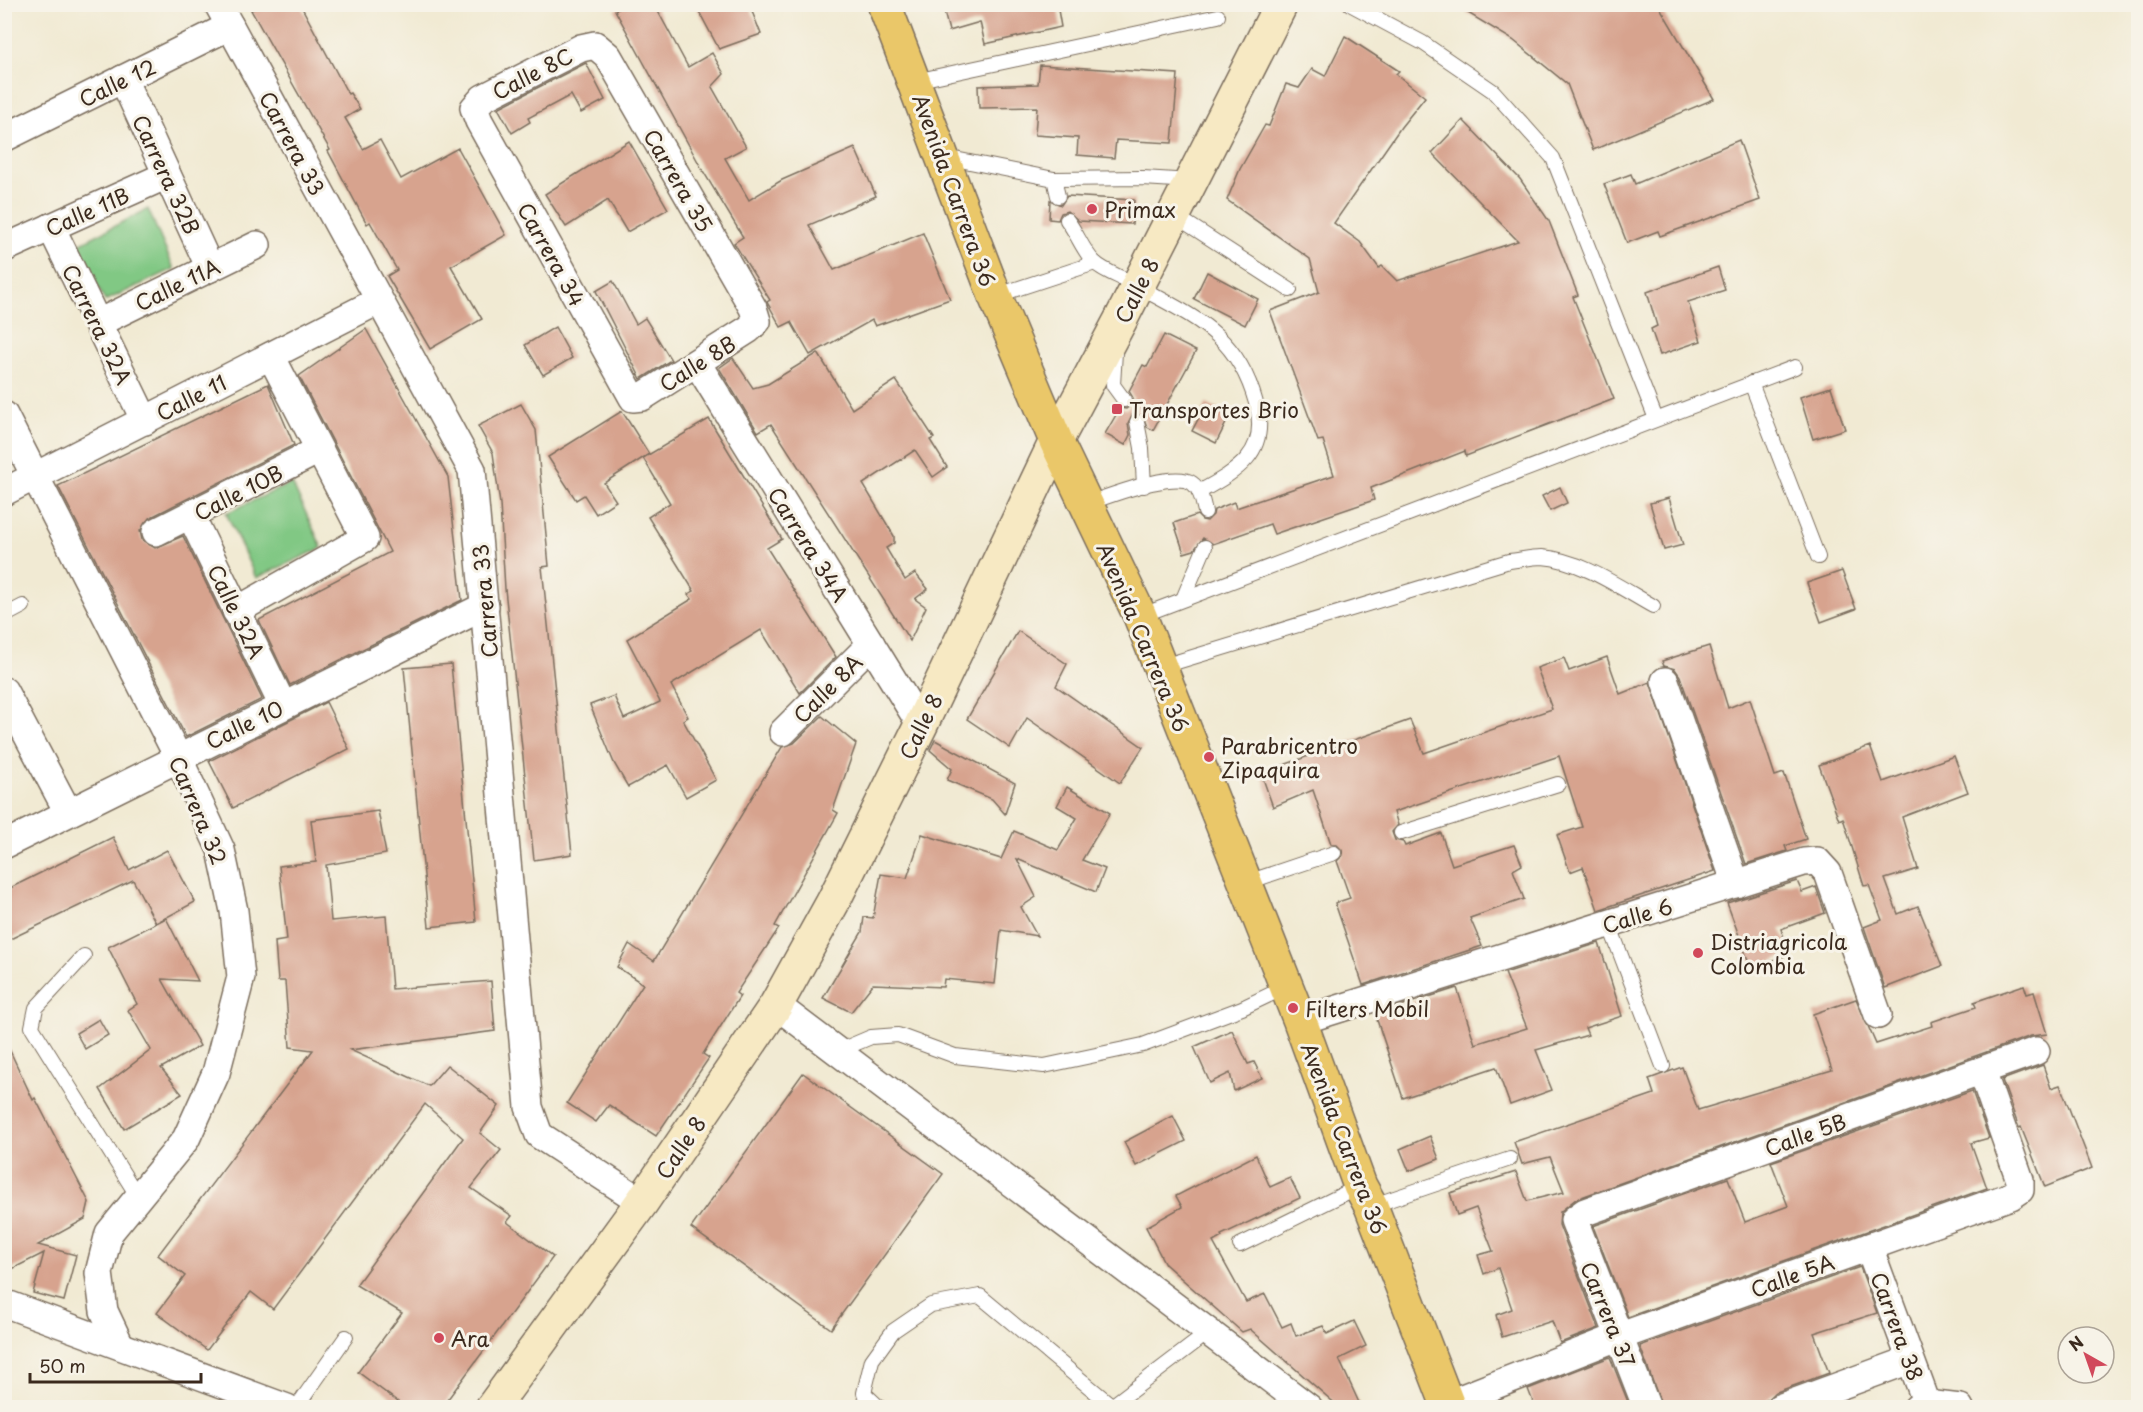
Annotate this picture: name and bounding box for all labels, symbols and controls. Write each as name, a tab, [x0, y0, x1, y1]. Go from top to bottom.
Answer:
street label: Calle 8C	[486, 39, 578, 107]
street label: Calle 12	[73, 50, 161, 114]
street label: Carrera 33	[252, 85, 334, 201]
street label: Avenida Carrera 36	[905, 89, 1005, 291]
street label: Carrera 32B	[125, 109, 209, 239]
street label: Carrera 35	[637, 122, 721, 238]
street label: Calle 11B	[40, 178, 134, 244]
place label: Primax	[1104, 193, 1176, 225]
street label: Carrera 34	[510, 196, 594, 312]
marker: Primax	[1085, 202, 1099, 216]
street label: Calle 11A	[129, 250, 225, 318]
street label: Calle 8	[1106, 251, 1166, 329]
street label: Carrera 32A	[55, 258, 141, 390]
street label: Calle 8B	[653, 327, 741, 399]
street label: Calle 11	[150, 366, 232, 428]
place label: Transportes Brio	[1129, 393, 1299, 425]
marker: Transportes Brio	[1110, 402, 1124, 416]
street label: Calle 10B	[188, 456, 288, 528]
street label: Carrera 34A	[761, 480, 857, 608]
street label: Avenida Carrera 36	[1090, 537, 1198, 737]
street label: Carrera 33	[463, 543, 505, 659]
street label: Calle 32A	[200, 558, 274, 664]
street label: Calle 8A	[785, 646, 869, 730]
street label: Calle 8	[890, 687, 950, 765]
street label: Calle 10	[200, 692, 288, 756]
place label: Parabricentro Zipaquira	[1221, 729, 1358, 785]
marker: Parabricentro Zipaquira	[1202, 750, 1216, 764]
street label: Carrera 32	[162, 751, 236, 869]
street label: Calle 6	[1598, 889, 1676, 941]
place label: Distriagricola Colombia	[1710, 925, 1847, 981]
marker: Distriagricola Colombia	[1691, 946, 1705, 960]
place label: Filters Mobil	[1305, 992, 1429, 1024]
marker: Filters Mobil	[1286, 1001, 1300, 1015]
street label: Avenida Carrera 36	[1294, 1038, 1396, 1238]
street label: Calle 5B	[1760, 1104, 1850, 1164]
street label: Calle 8	[647, 1109, 713, 1185]
street label: Calle 5A	[1746, 1245, 1838, 1305]
street label: Carrera 37	[1573, 1256, 1645, 1372]
street label: Carrera 38	[1864, 1267, 1932, 1385]
place label: Ara	[451, 1322, 489, 1354]
north arrow	[2056, 1325, 2116, 1385]
text: N	[2063, 1329, 2088, 1356]
marker: Ara	[432, 1331, 446, 1345]
scale bar	[30, 1346, 201, 1384]
text: 50 m	[39, 1352, 86, 1379]

